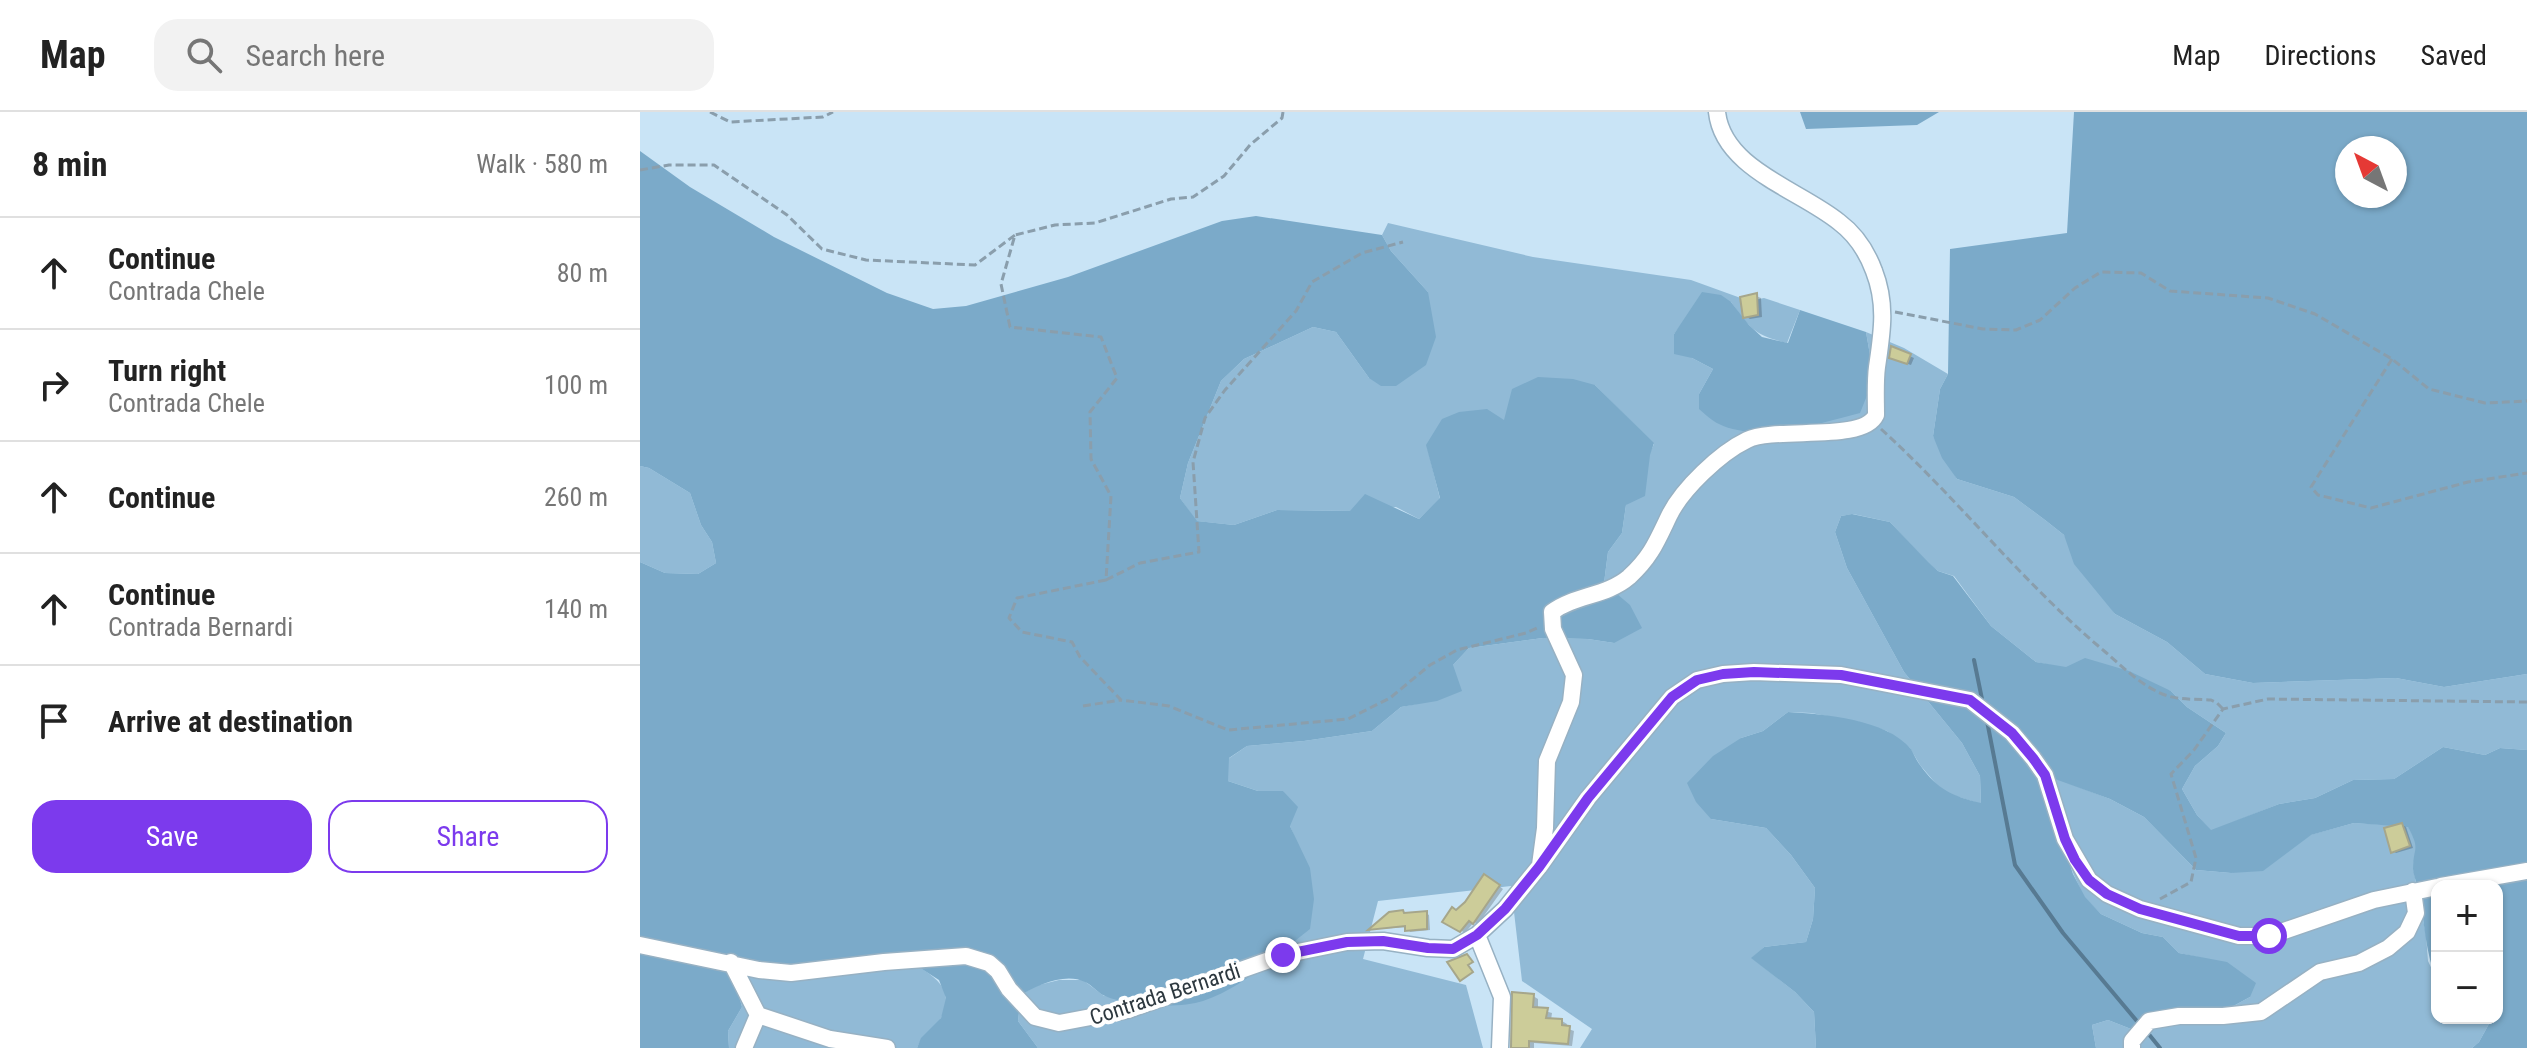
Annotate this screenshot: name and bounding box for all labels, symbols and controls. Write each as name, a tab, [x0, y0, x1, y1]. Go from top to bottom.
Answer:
search box	[154, 19, 714, 91]
text: Map	[40, 33, 106, 77]
icon: search	[182, 33, 226, 77]
text: Search here	[246, 38, 385, 73]
text: Map	[2172, 39, 2221, 72]
text: Directions	[2265, 39, 2376, 72]
text: Saved	[2420, 39, 2487, 72]
north arrow	[2335, 136, 2407, 208]
text: 8 min	[32, 144, 108, 184]
text: Walk · 580 m	[476, 149, 608, 179]
text: Continue	[108, 241, 215, 276]
icon: ahead	[32, 251, 76, 295]
text: 80 m	[557, 258, 608, 288]
text: Contrada Chele	[108, 276, 265, 306]
text: Turn right	[108, 353, 226, 388]
icon: right	[32, 363, 76, 407]
text: 100 m	[544, 370, 608, 400]
text: Contrada Chele	[108, 388, 265, 418]
icon: ahead	[32, 475, 76, 519]
text: Continue	[108, 480, 215, 515]
text: 260 m	[544, 482, 608, 512]
text: Continue	[108, 577, 215, 612]
icon: ahead	[32, 587, 76, 631]
text: 140 m	[544, 594, 608, 624]
text: Contrada Bernardi	[108, 612, 293, 642]
icon: arrive	[32, 699, 76, 743]
text: Arrive at destination	[108, 704, 353, 739]
button: Save	[32, 800, 312, 873]
button: Share	[328, 800, 608, 873]
map controls	[2431, 880, 2503, 1024]
button: +	[2431, 880, 2503, 952]
route start	[2251, 918, 2287, 954]
route end	[1265, 937, 1301, 973]
button: −	[2431, 952, 2503, 1024]
street label: Contrada Bernardi	[1087, 958, 1243, 1030]

